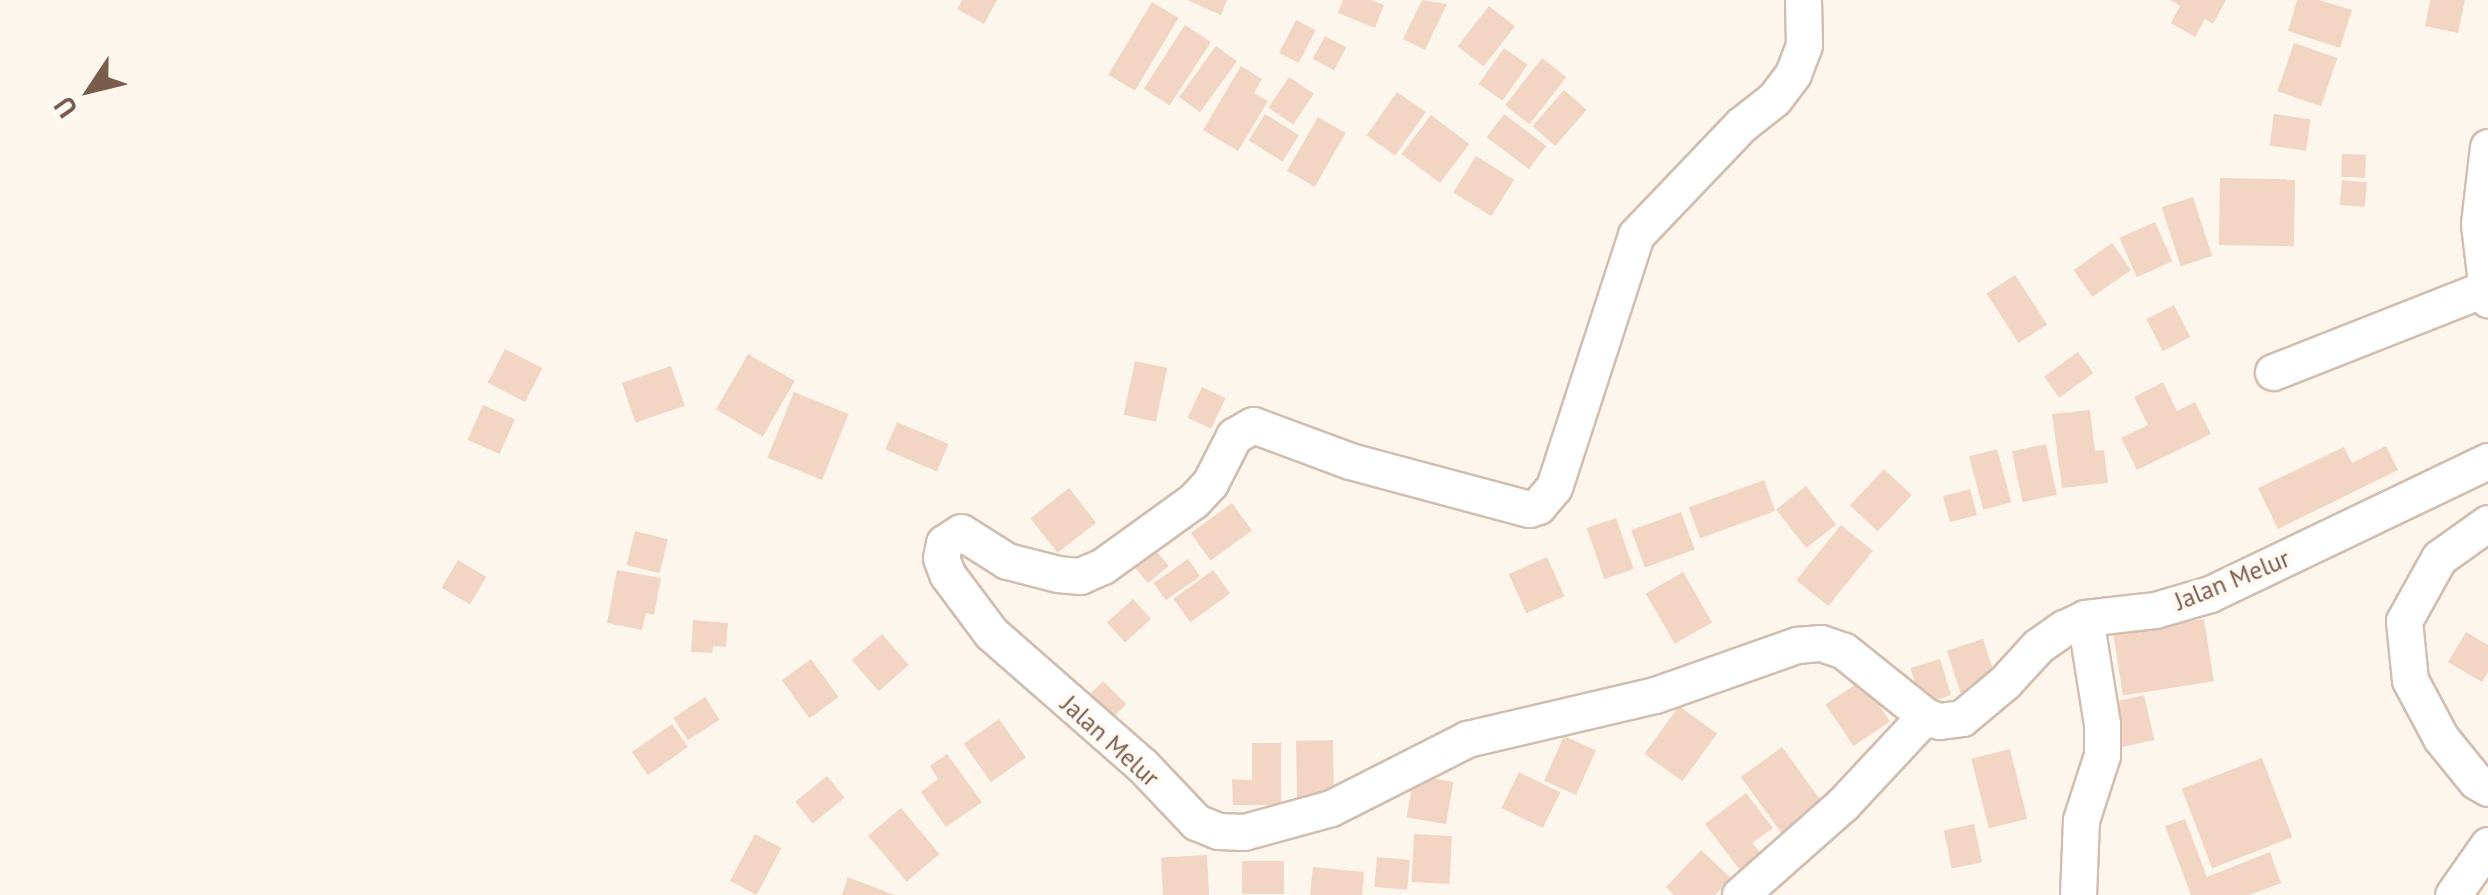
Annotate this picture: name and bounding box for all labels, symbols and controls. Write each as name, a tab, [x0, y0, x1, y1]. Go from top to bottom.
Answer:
north arrow	[40, 40, 140, 140]
text: U	[45, 90, 85, 125]
street label: Jalan Melur	[2170, 543, 2294, 617]
street label: Jalan Melur	[1055, 689, 1165, 793]

